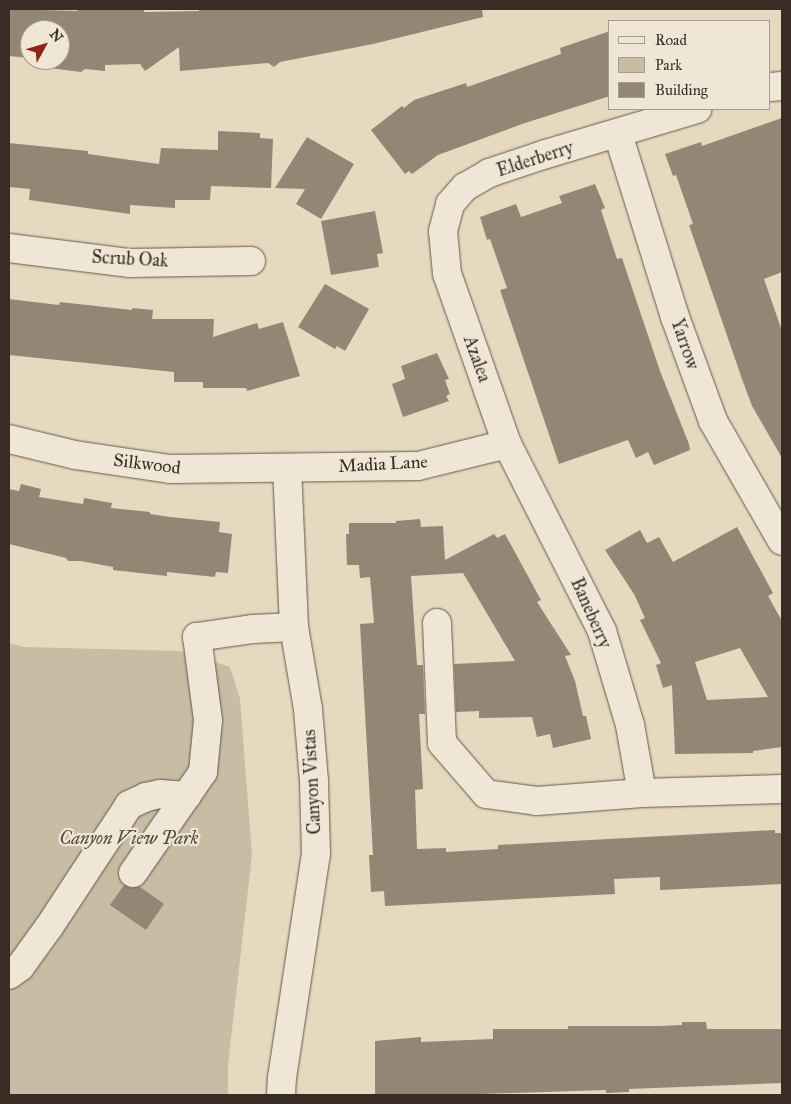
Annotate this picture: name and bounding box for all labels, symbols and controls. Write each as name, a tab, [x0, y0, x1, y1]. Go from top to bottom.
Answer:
north arrow	[20, 20, 70, 70]
legend	[608, 20, 771, 110]
text: N	[46, 26, 67, 46]
text: Road	[655, 31, 687, 49]
text: Park	[655, 56, 682, 74]
text: Building	[655, 81, 708, 99]
street label: Elderberry	[494, 136, 576, 182]
street label: Scrub Oak	[91, 246, 169, 272]
street label: Yarrow	[666, 316, 704, 372]
street label: Azalea	[459, 333, 495, 385]
street label: Silkwood	[112, 449, 182, 479]
street label: Madia Lane	[338, 451, 428, 477]
street label: Baneberry	[566, 574, 616, 652]
street label: Canyon Vistas	[298, 729, 326, 835]
park label: Canyon View Park	[60, 827, 198, 849]

